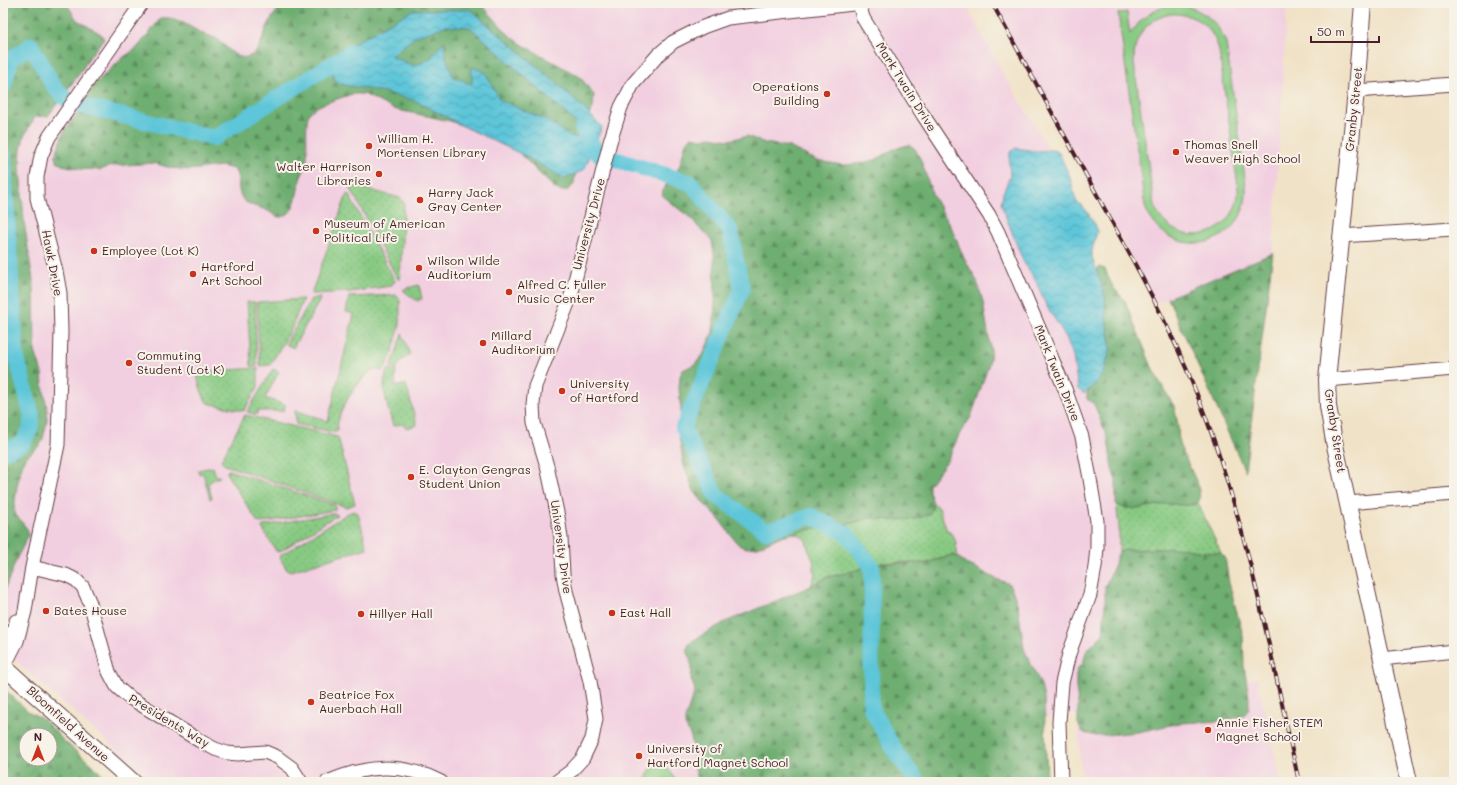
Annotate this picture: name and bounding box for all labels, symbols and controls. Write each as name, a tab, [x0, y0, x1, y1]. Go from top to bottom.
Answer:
scale bar	[1311, 18, 1379, 44]
text: 50 m	[1317, 23, 1345, 39]
street label: Mark Twain Drive	[873, 39, 941, 134]
street label: Granby Street	[1341, 66, 1365, 152]
place label: Operations Building	[753, 78, 819, 108]
marker: Operations Building	[822, 89, 832, 99]
place label: William H. Mortensen Library	[377, 130, 486, 160]
place label: Thomas Snell Weaver High School	[1184, 136, 1301, 166]
marker: William H. Mortensen Library	[364, 141, 374, 151]
marker: Thomas Snell Weaver High School	[1171, 147, 1181, 157]
place label: Walter Harrison Libraries	[276, 158, 371, 188]
marker: Walter Harrison Libraries	[374, 169, 384, 179]
street label: University Drive	[568, 176, 608, 272]
place label: Harry Jack Gray Center	[428, 184, 502, 214]
marker: Harry Jack Gray Center	[415, 195, 425, 205]
place label: Museum of American Political Life	[324, 215, 445, 245]
marker: Museum of American Political Life	[311, 226, 321, 236]
street label: Hawk Drive	[39, 228, 67, 297]
place label: Employee (Lot K)	[102, 242, 199, 258]
marker: Employee (Lot K)	[89, 246, 99, 256]
place label: Wilson Wilde Auditorium	[427, 252, 500, 282]
place label: Hartford Art School	[201, 258, 262, 288]
marker: Wilson Wilde Auditorium	[414, 263, 424, 273]
marker: Hartford Art School	[188, 269, 198, 279]
place label: Alfred C. Fuller Music Center	[517, 276, 607, 306]
marker: Alfred C. Fuller Music Center	[504, 287, 514, 297]
street label: Mark Twain Drive	[1031, 322, 1085, 423]
place label: Millard Auditorium	[491, 327, 555, 357]
marker: Millard Auditorium	[478, 338, 488, 348]
place label: Commuting Student (Lot K)	[137, 347, 224, 377]
marker: Commuting Student (Lot K)	[124, 358, 134, 368]
place label: University of Hartford	[570, 375, 639, 405]
marker: University of Hartford	[557, 386, 567, 396]
street label: Granby Street	[1321, 388, 1351, 474]
place label: E. Clayton Gengras Student Union	[419, 461, 531, 491]
marker: E. Clayton Gengras Student Union	[406, 472, 416, 482]
street label: University Drive	[547, 499, 577, 595]
place label: Bates House	[54, 602, 127, 618]
place label: East Hall	[620, 604, 671, 620]
place label: Hillyer Hall	[369, 605, 433, 621]
marker: Bates House	[41, 606, 51, 616]
marker: East Hall	[607, 608, 617, 618]
marker: Hillyer Hall	[356, 609, 366, 619]
street label: Bloomfield Avenue	[24, 682, 113, 765]
place label: Beatrice Fox Auerbach Hall	[319, 686, 402, 716]
street label: Presidents Way	[126, 690, 213, 750]
marker: Beatrice Fox Auerbach Hall	[306, 697, 316, 707]
place label: Annie Fisher STEM Magnet School	[1216, 714, 1323, 744]
marker: Annie Fisher STEM Magnet School	[1203, 725, 1213, 735]
north arrow	[18, 727, 58, 767]
text: N	[34, 729, 42, 744]
place label: University of Hartford Magnet School	[647, 740, 789, 770]
marker: University of Hartford Magnet School	[634, 751, 644, 761]

